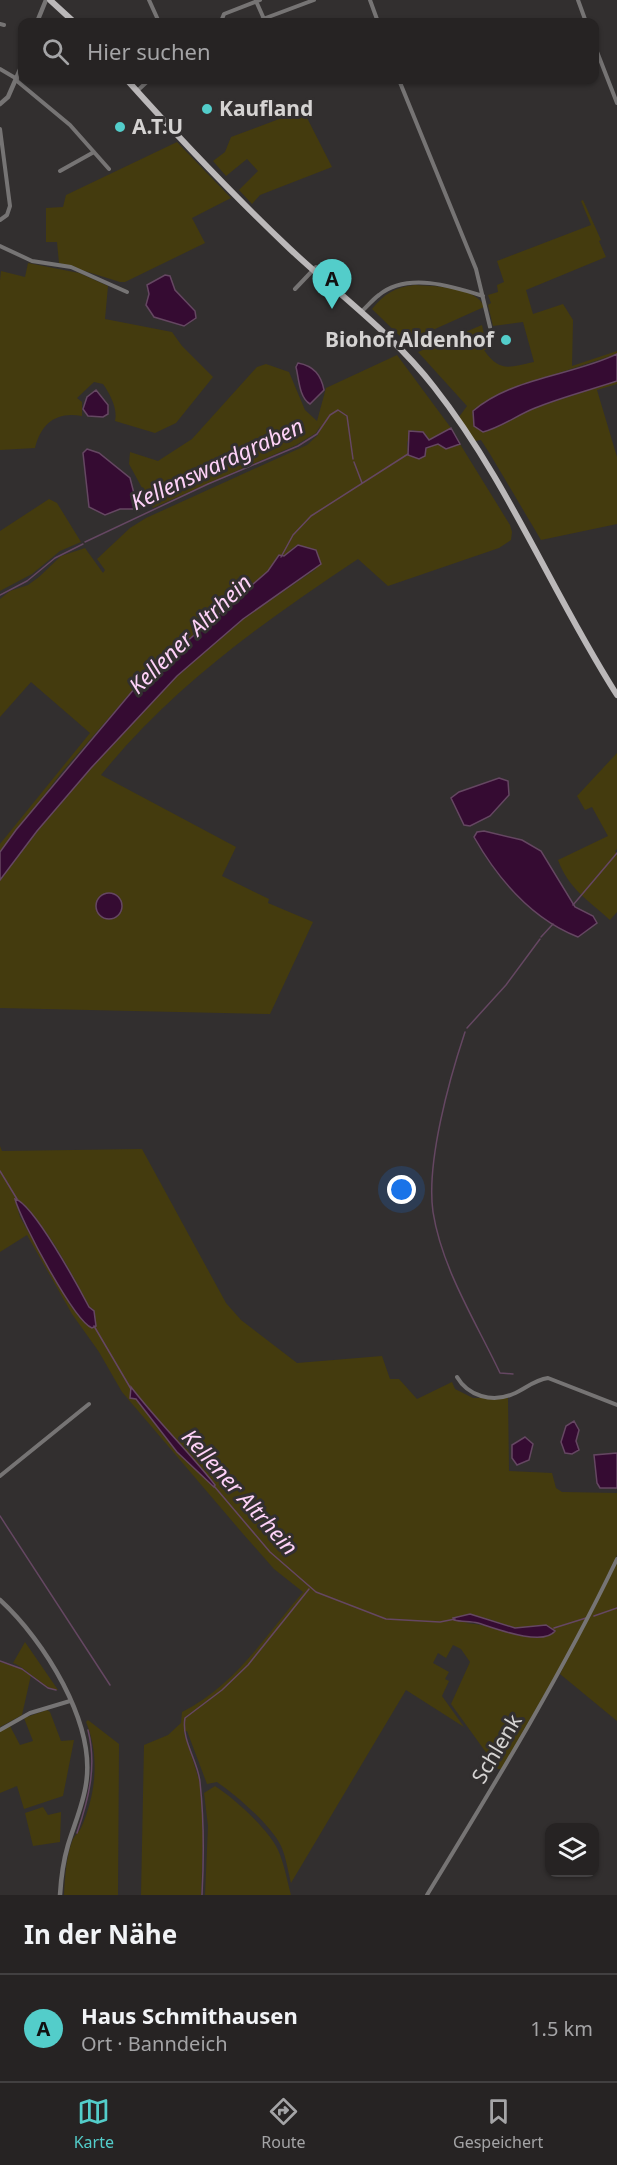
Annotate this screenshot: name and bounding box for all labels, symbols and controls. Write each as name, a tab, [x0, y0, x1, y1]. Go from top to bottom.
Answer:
search box	[18, 18, 599, 84]
icon: search	[39, 35, 72, 68]
text: Hier suchen	[87, 36, 211, 66]
place label: Kaufland	[219, 94, 313, 122]
marker: Kaufland	[200, 102, 214, 116]
place label: A.T.U	[132, 112, 183, 140]
marker: A.T.U	[113, 120, 127, 134]
pin: A	[312, 260, 352, 309]
place label: Biohof Aldenhof	[325, 325, 496, 353]
marker: Biohof Aldenhof	[499, 333, 513, 347]
water label: Kellenswardgraben	[125, 410, 308, 516]
water label: Kellener Altrhein	[121, 567, 257, 700]
your location	[387, 1175, 416, 1204]
water label: Kellener Altrhein	[176, 1422, 305, 1561]
street label: Schlenk	[465, 1708, 528, 1788]
map controls	[545, 1823, 599, 1877]
button: layers	[545, 1823, 599, 1877]
text: In der Nähe	[24, 1916, 177, 1952]
text: Haus Schmithausen	[81, 2000, 298, 2030]
text: A	[37, 2015, 50, 2042]
text: 1.5 km	[530, 2015, 593, 2042]
text: Ort · Banndeich	[81, 2030, 228, 2057]
tab: Karte	[74, 2095, 114, 2153]
tab: Route	[261, 2095, 306, 2153]
tab: Gespeichert	[453, 2095, 543, 2153]

